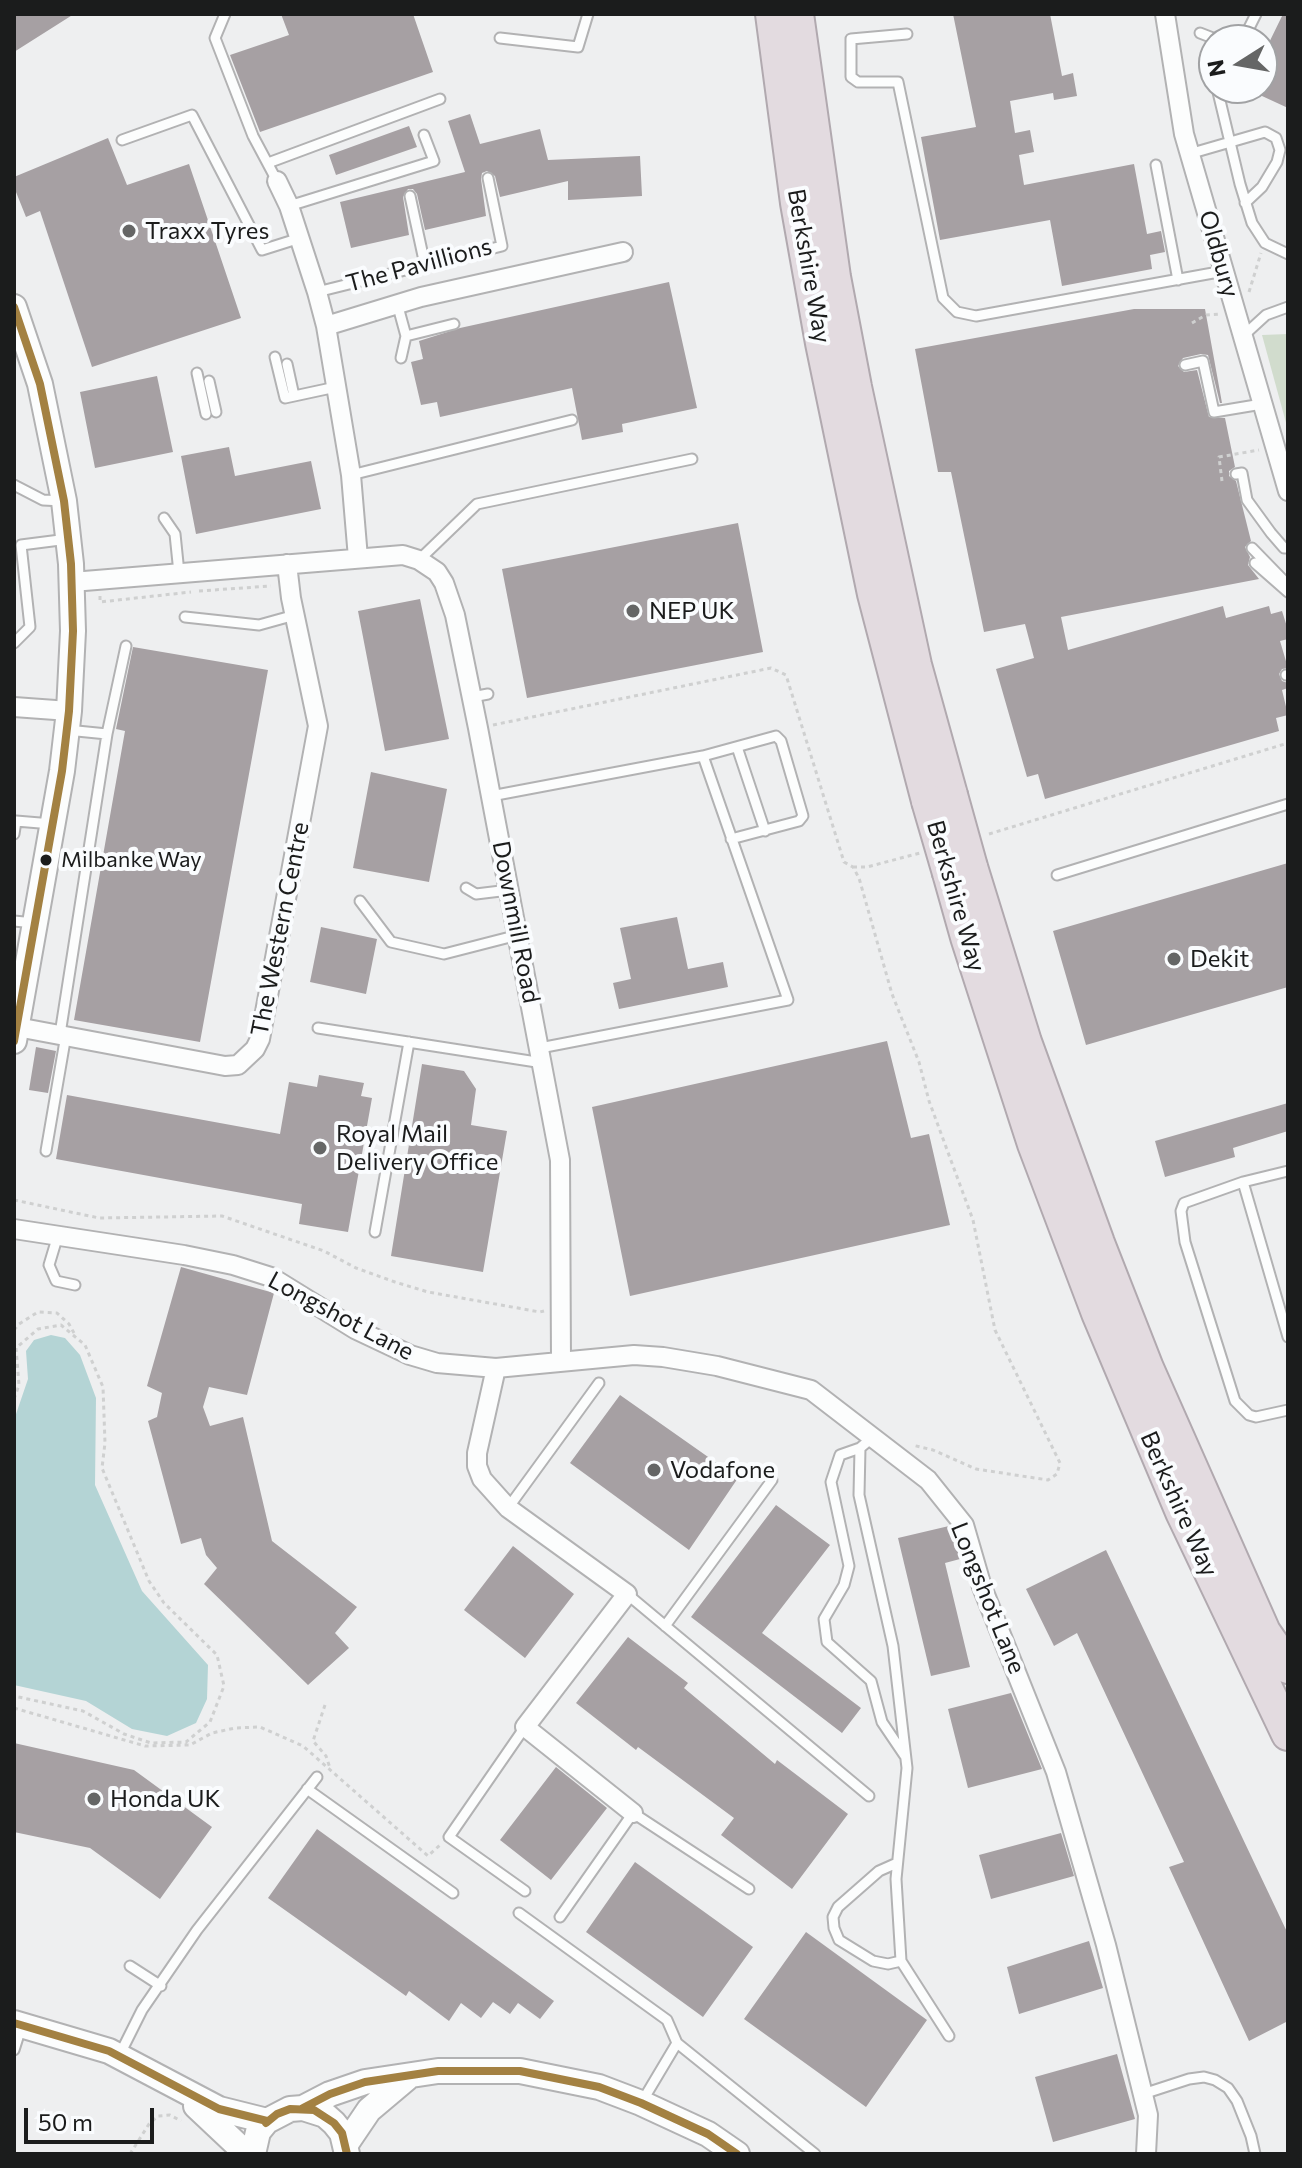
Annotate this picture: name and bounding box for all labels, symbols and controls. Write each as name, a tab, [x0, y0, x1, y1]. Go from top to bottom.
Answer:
north arrow	[1198, 24, 1278, 104]
text: N	[1201, 58, 1231, 79]
street label: Berkshire Way	[781, 187, 837, 345]
street label: Oldbury	[1193, 207, 1245, 301]
place label: Traxx Tyres	[145, 217, 269, 245]
marker: Traxx Tyres	[120, 222, 138, 240]
street label: The Pavillions	[343, 232, 495, 298]
place label: NEP UK	[649, 597, 735, 625]
marker: NEP UK	[624, 602, 642, 620]
street label: Berkshire Way	[921, 817, 991, 975]
street label: The Western Centre	[245, 820, 315, 1038]
street label: Downmill Road	[486, 839, 546, 1005]
place label: Milbanke Way	[61, 847, 202, 873]
marker: Milbanke Way	[38, 852, 54, 868]
place label: Dekit	[1190, 945, 1249, 973]
marker: Dekit	[1165, 950, 1183, 968]
place label: Royal Mail Delivery Office	[336, 1120, 498, 1176]
marker: Royal Mail Delivery Office	[311, 1139, 329, 1157]
street label: Longshot Lane	[263, 1266, 419, 1366]
street label: Berkshire Way	[1134, 1427, 1224, 1581]
place label: Vodafone	[670, 1456, 775, 1484]
marker: Vodafone	[645, 1461, 663, 1479]
street label: Longshot Lane	[945, 1518, 1031, 1678]
place label: Honda UK	[110, 1785, 221, 1813]
marker: Honda UK	[85, 1790, 103, 1808]
scale bar	[28, 2092, 158, 2142]
text: 50 m	[38, 2107, 93, 2136]

